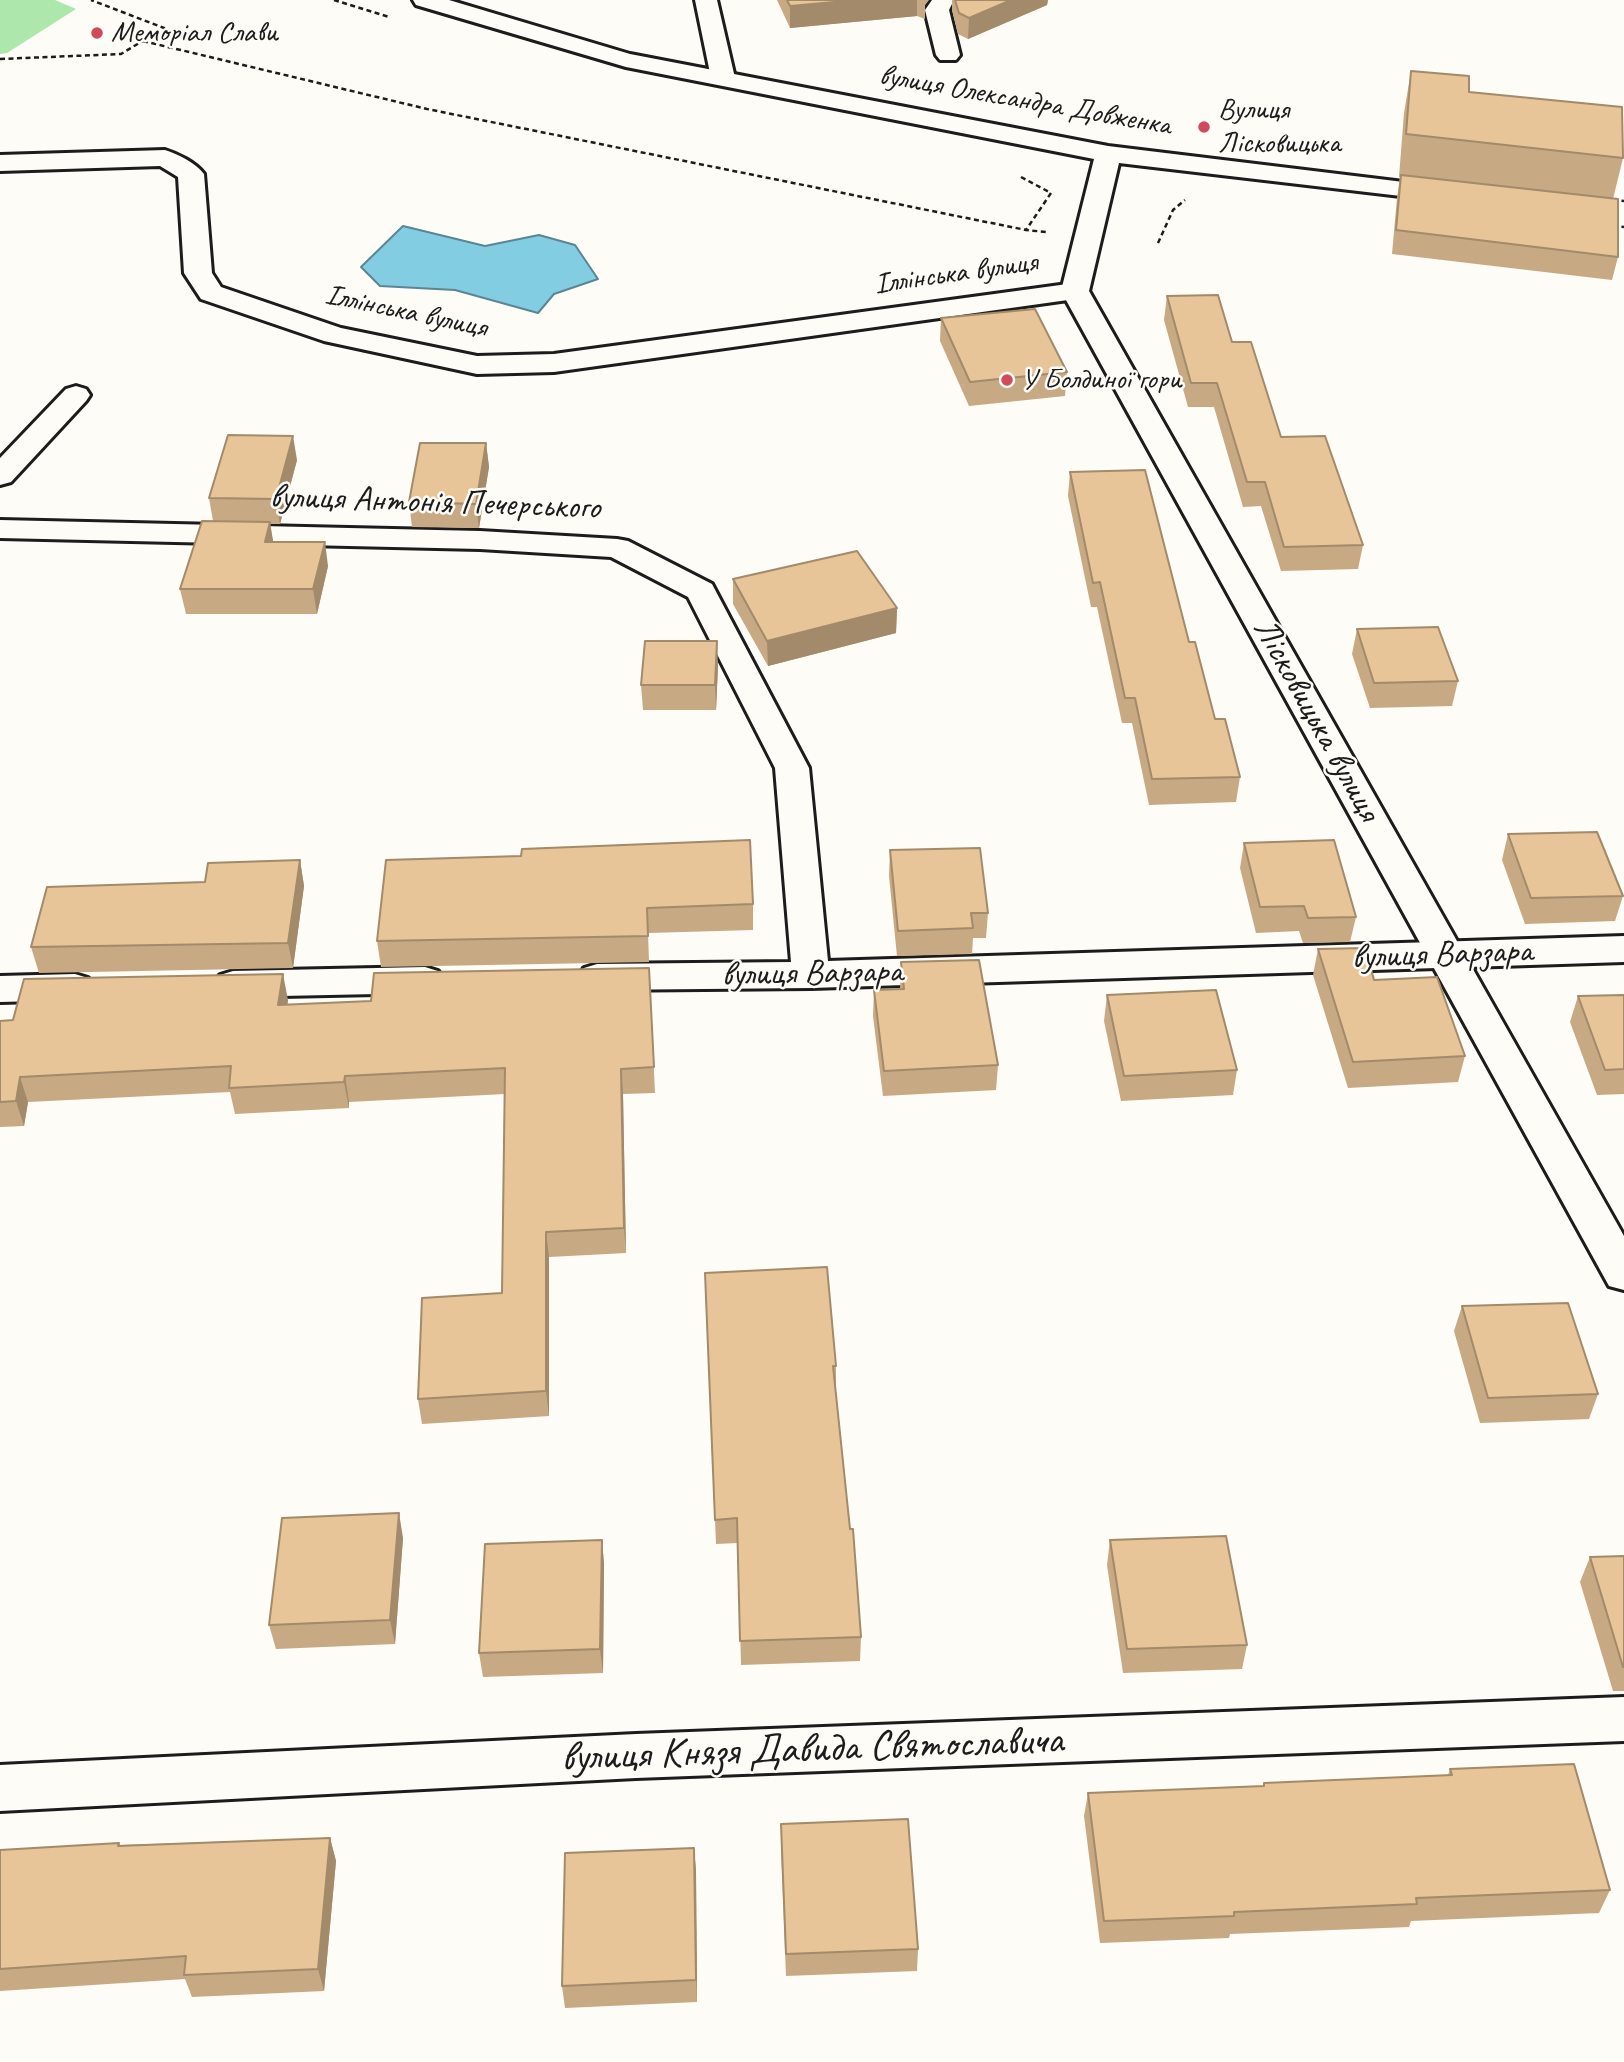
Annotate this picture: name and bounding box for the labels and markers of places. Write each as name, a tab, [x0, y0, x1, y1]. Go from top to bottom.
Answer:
place label: Меморіал Слави	[111, 15, 278, 51]
marker: Меморіал Слави	[89, 25, 105, 41]
place label: Вулиця Лісковицька	[1218, 92, 1340, 162]
marker: Вулиця Лісковицька	[1196, 119, 1212, 135]
place label: У Болдиної гори	[1021, 362, 1181, 398]
marker: У Болдиної гори	[999, 372, 1015, 388]

